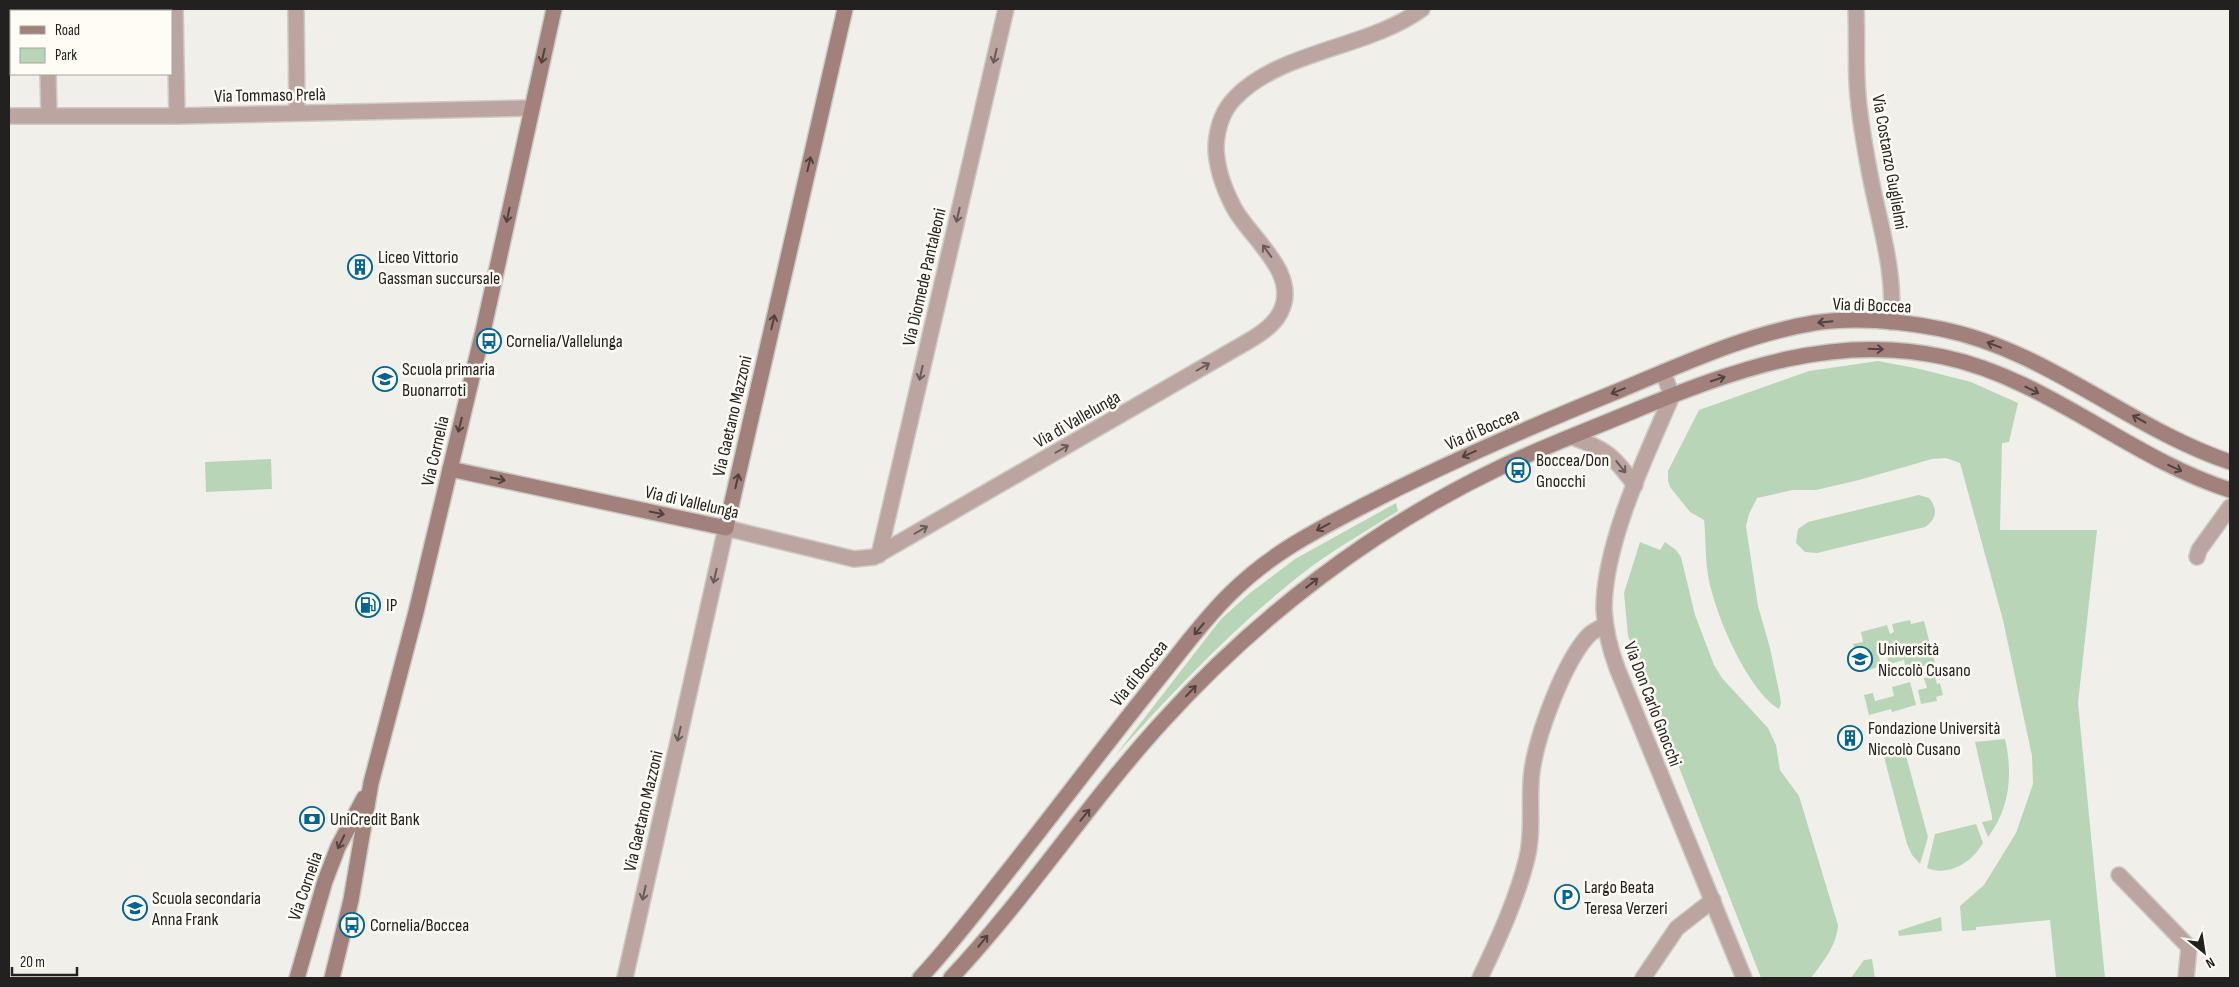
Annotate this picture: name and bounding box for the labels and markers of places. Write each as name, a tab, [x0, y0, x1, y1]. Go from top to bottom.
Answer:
place label: Liceo Vittorio Gassman succursale	[378, 247, 500, 289]
building icon: Liceo Vittorio Gassman succursale	[347, 254, 373, 280]
bus stop icon: Cornelia/Vallelunga	[476, 328, 502, 354]
place label: Cornelia/Vallelunga	[506, 331, 623, 352]
place label: Scuola primaria Buonarroti	[402, 359, 495, 401]
school or university icon: Scuola primaria Buonarroti	[372, 366, 398, 392]
place label: Boccea/Don Gnocchi	[1536, 450, 1609, 492]
bus stop icon: Boccea/Don Gnocchi	[1505, 457, 1531, 483]
fuel station icon: IP	[355, 592, 381, 618]
place label: IP	[386, 595, 398, 616]
place label: Università Niccolò Cusano	[1878, 639, 1971, 681]
school or university icon: Università Niccolò Cusano	[1847, 646, 1873, 672]
place label: Fondazione Università Niccolò Cusano	[1868, 718, 2000, 760]
building icon: Fondazione Università Niccolò Cusano	[1837, 725, 1863, 751]
bank icon: UniCredit Bank	[299, 806, 325, 832]
place label: UniCredit Bank	[330, 809, 420, 830]
place label: Largo Beata Teresa Verzeri	[1584, 877, 1668, 919]
parking icon: Largo Beata Teresa Verzeri	[1554, 884, 1580, 910]
place label: Scuola secondaria Anna Frank	[151, 888, 261, 930]
school or university icon: Scuola secondaria Anna Frank	[122, 895, 148, 921]
bus stop icon: Cornelia/Boccea	[339, 912, 365, 938]
place label: Cornelia/Boccea	[370, 915, 469, 936]

